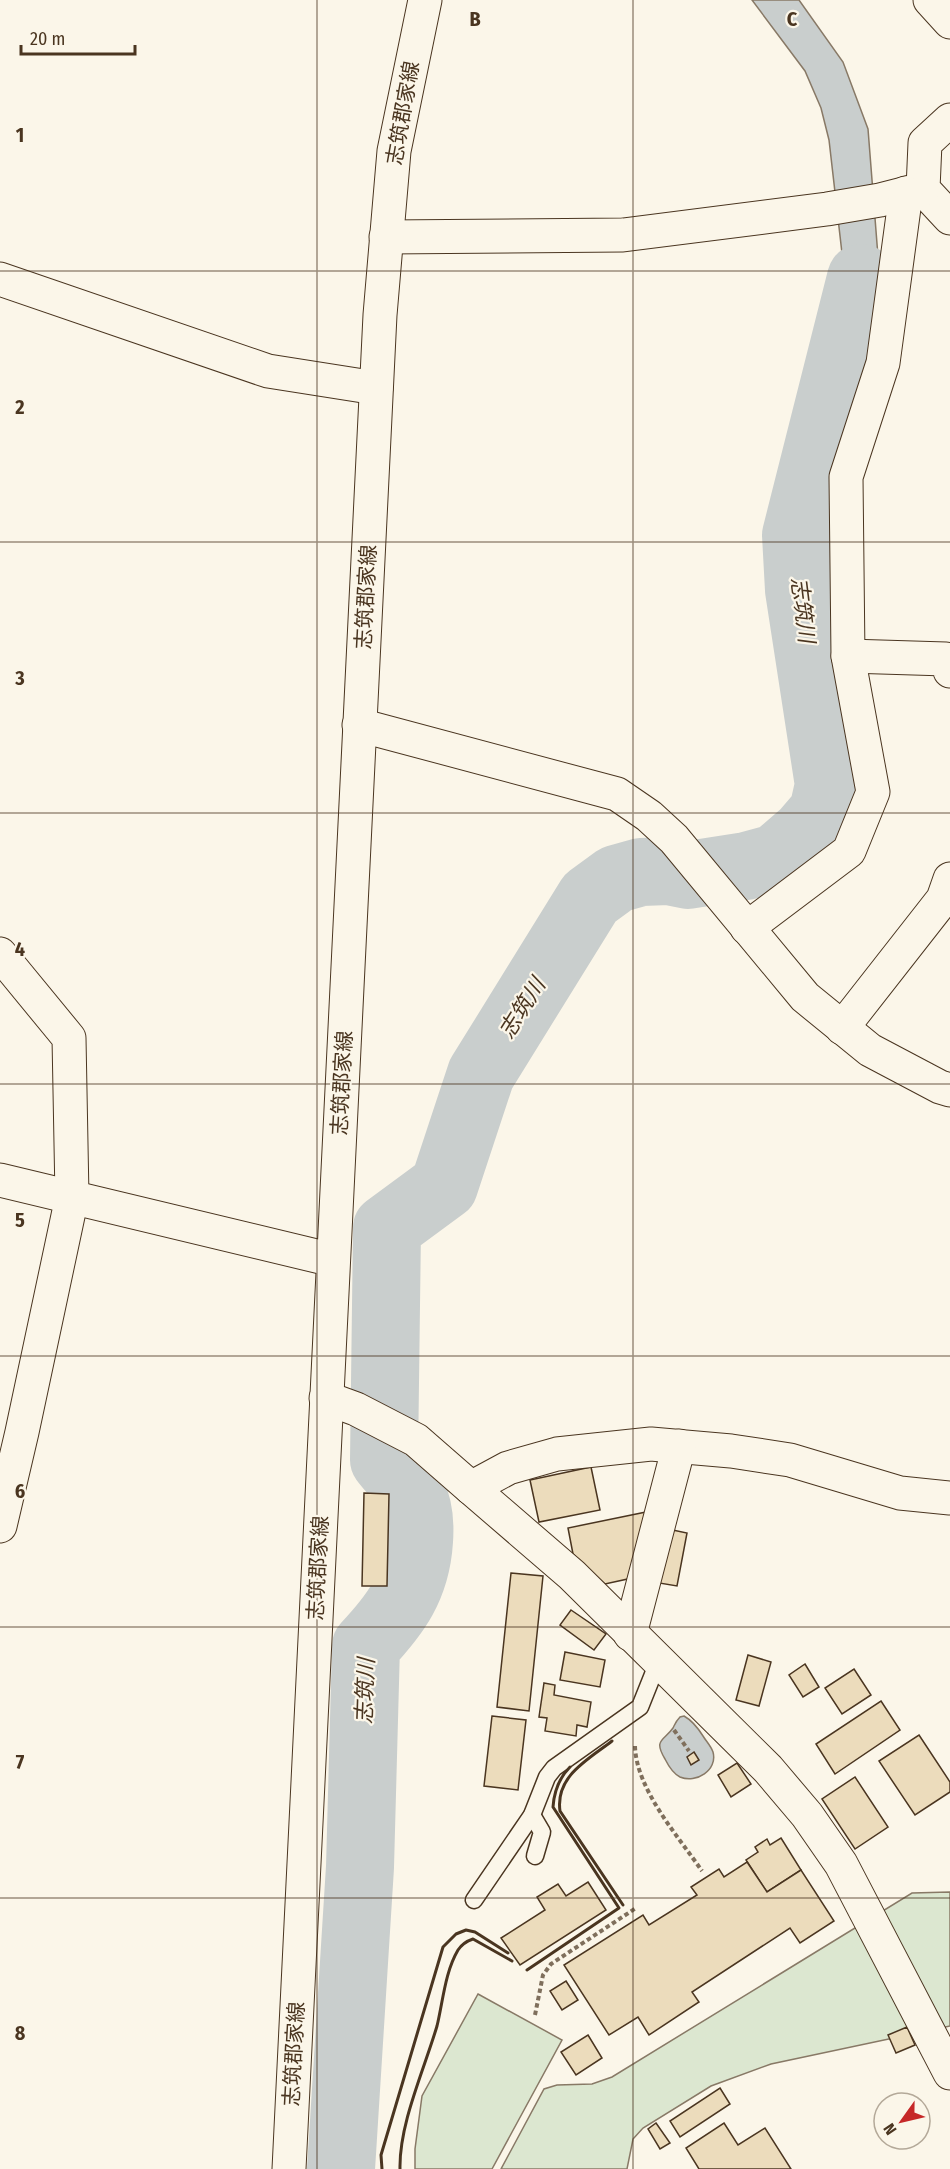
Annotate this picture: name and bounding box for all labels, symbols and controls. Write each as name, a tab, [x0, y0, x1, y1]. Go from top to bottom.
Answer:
text: B	[469, 7, 481, 31]
text: C	[787, 7, 798, 31]
scale bar	[21, 18, 135, 56]
text: 20 m	[30, 28, 65, 50]
street label: 志筑郡家線	[381, 59, 425, 167]
text: 1	[16, 123, 24, 147]
text: 2	[14, 395, 25, 419]
street label: 志筑郡家線	[350, 544, 382, 650]
water label: 志筑川	[786, 576, 821, 646]
text: 3	[14, 666, 25, 690]
text: 4	[15, 937, 25, 961]
water label: 志筑川	[493, 971, 552, 1043]
street label: 志筑郡家線	[326, 1030, 358, 1136]
text: 5	[15, 1208, 25, 1232]
text: 6	[15, 1479, 25, 1503]
street label: 志筑郡家線	[302, 1515, 334, 1621]
water label: 志筑川	[350, 1656, 380, 1724]
text: 7	[16, 1750, 25, 1774]
street label: 志筑郡家線	[278, 2001, 310, 2107]
text: 8	[15, 2021, 26, 2045]
north arrow	[872, 2091, 932, 2151]
text: N	[879, 2120, 901, 2138]

